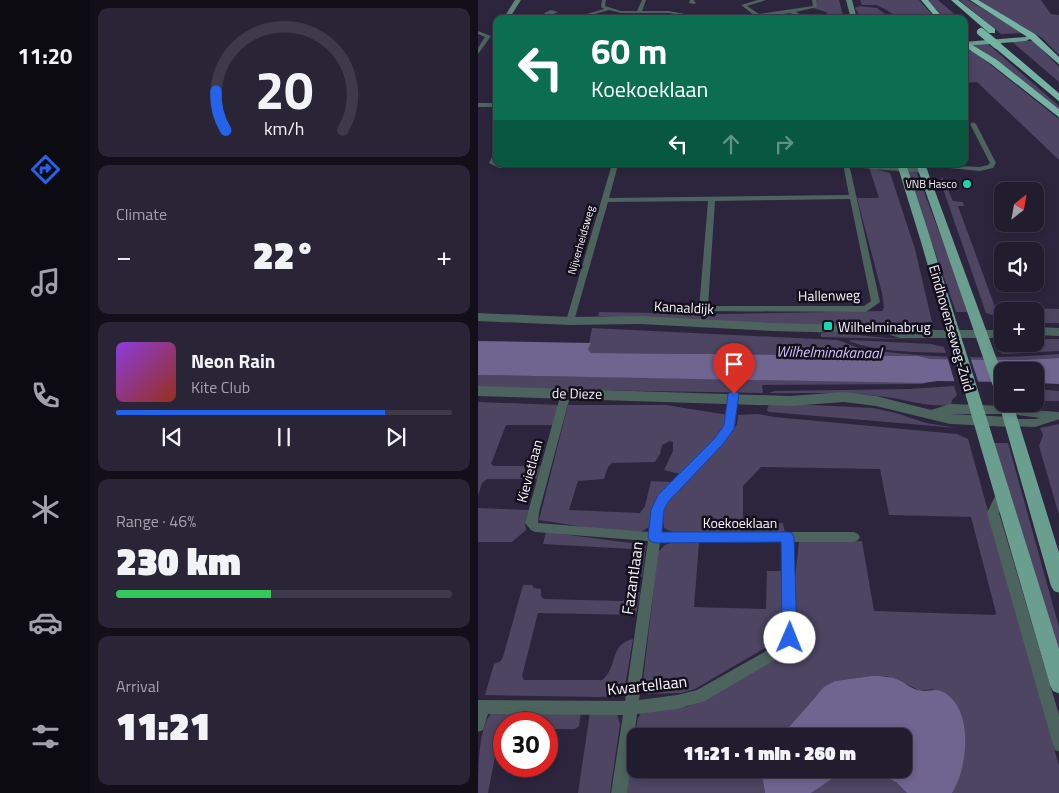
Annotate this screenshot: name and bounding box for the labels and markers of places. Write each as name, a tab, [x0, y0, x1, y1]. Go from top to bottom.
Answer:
place label: VNB Hasco	[905, 176, 957, 192]
marker: VNB Hasco	[961, 178, 973, 190]
place label: Wilhelminabrug	[838, 316, 931, 337]
marker: Wilhelminabrug	[822, 320, 834, 332]
pin	[713, 343, 755, 394]

